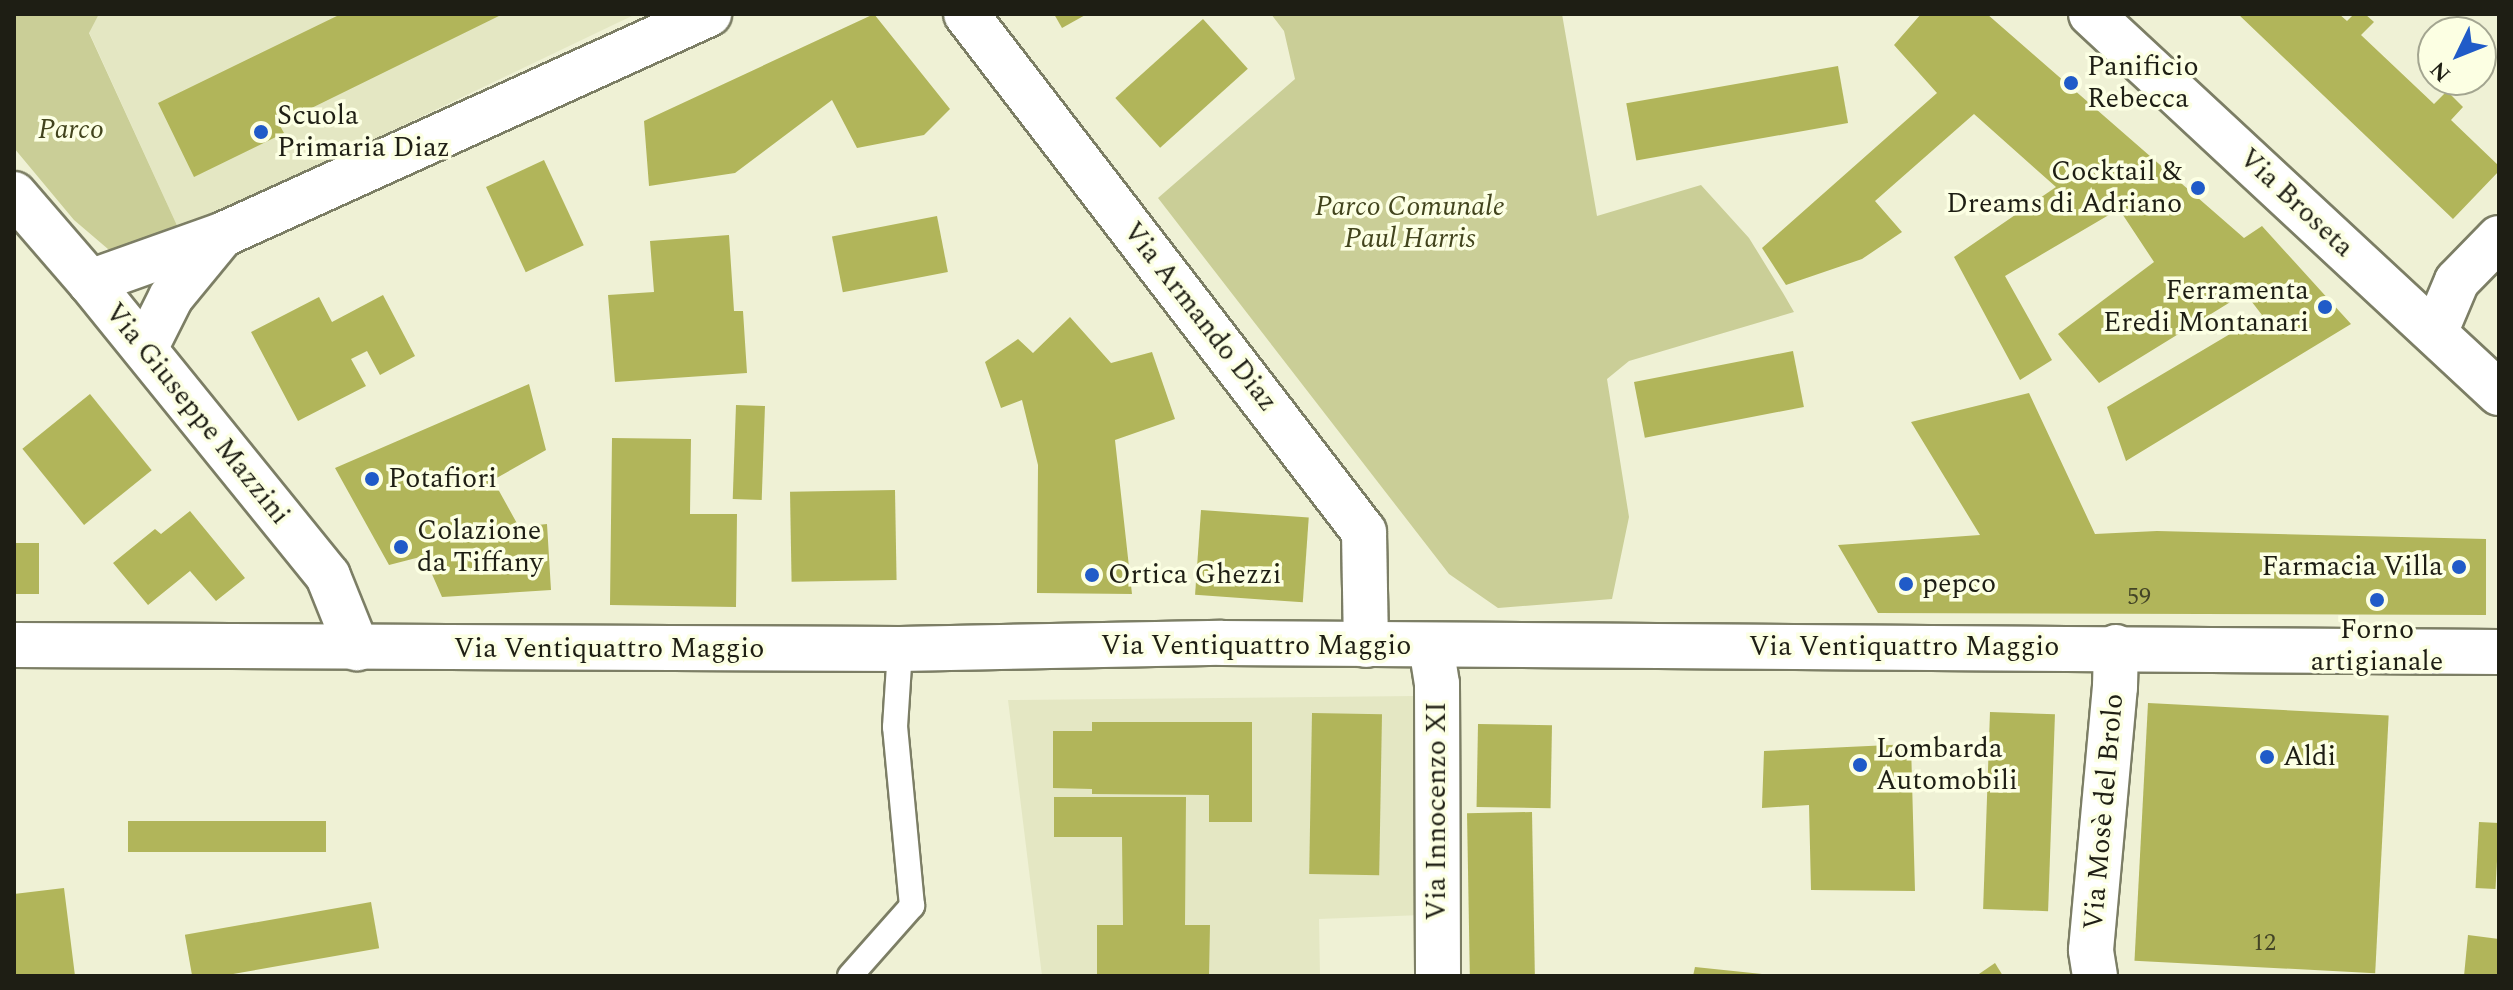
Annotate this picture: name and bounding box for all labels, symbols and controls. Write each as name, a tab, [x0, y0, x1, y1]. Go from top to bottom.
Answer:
north arrow	[2417, 16, 2497, 96]
place label: Panificio Rebecca	[2087, 50, 2199, 116]
text: N	[2422, 54, 2459, 89]
marker: Panificio Rebecca	[2062, 74, 2080, 92]
place label: Scuola Primaria Diaz	[277, 99, 450, 165]
park label: Parco	[38, 113, 104, 147]
marker: Scuola Primaria Diaz	[252, 123, 270, 141]
street label: Via Broseta	[2232, 142, 2360, 264]
place label: Cocktail & Dreams di Adriano	[1946, 155, 2182, 221]
marker: Cocktail & Dreams di Adriano	[2189, 179, 2207, 197]
park label: Parco Comunale Paul Harris	[1315, 190, 1505, 256]
street label: Via Armando Diaz	[1116, 215, 1284, 419]
place label: Ferramenta Eredi Montanari	[2103, 274, 2309, 340]
street label: Via Giuseppe Mazzini	[97, 296, 297, 532]
marker: Ferramenta Eredi Montanari	[2316, 298, 2334, 316]
place label: Potafiori	[388, 462, 497, 496]
marker: Potafiori	[363, 470, 381, 488]
place label: Colazione da Tiffany	[417, 514, 543, 580]
marker: Colazione da Tiffany	[392, 538, 410, 556]
place label: Farmacia Villa	[2261, 550, 2443, 584]
place label: Ortica Ghezzi	[1108, 558, 1282, 592]
marker: Farmacia Villa	[2450, 558, 2468, 576]
marker: Ortica Ghezzi	[1083, 566, 1101, 584]
place label: pepco	[1922, 567, 1996, 601]
marker: pepco	[1897, 575, 1915, 593]
house number: 59	[2127, 584, 2151, 612]
marker: Forno artigianale	[2368, 591, 2386, 609]
place label: Forno artigianale	[2311, 613, 2443, 679]
street label: Via Ventiquattro Maggio	[1101, 629, 1411, 663]
street label: Via Ventiquattro Maggio	[1749, 630, 2059, 664]
street label: Via Ventiquattro Maggio	[454, 632, 764, 666]
street label: Via Mosè del Brolo	[2077, 692, 2131, 932]
street label: Via Innocenzo XI	[1420, 701, 1454, 921]
place label: Lombarda Automobili	[1876, 732, 2018, 798]
place label: Aldi	[2283, 740, 2336, 774]
marker: Aldi	[2258, 748, 2276, 766]
marker: Lombarda Automobili	[1851, 756, 1869, 774]
house number: 12	[2252, 930, 2276, 958]

